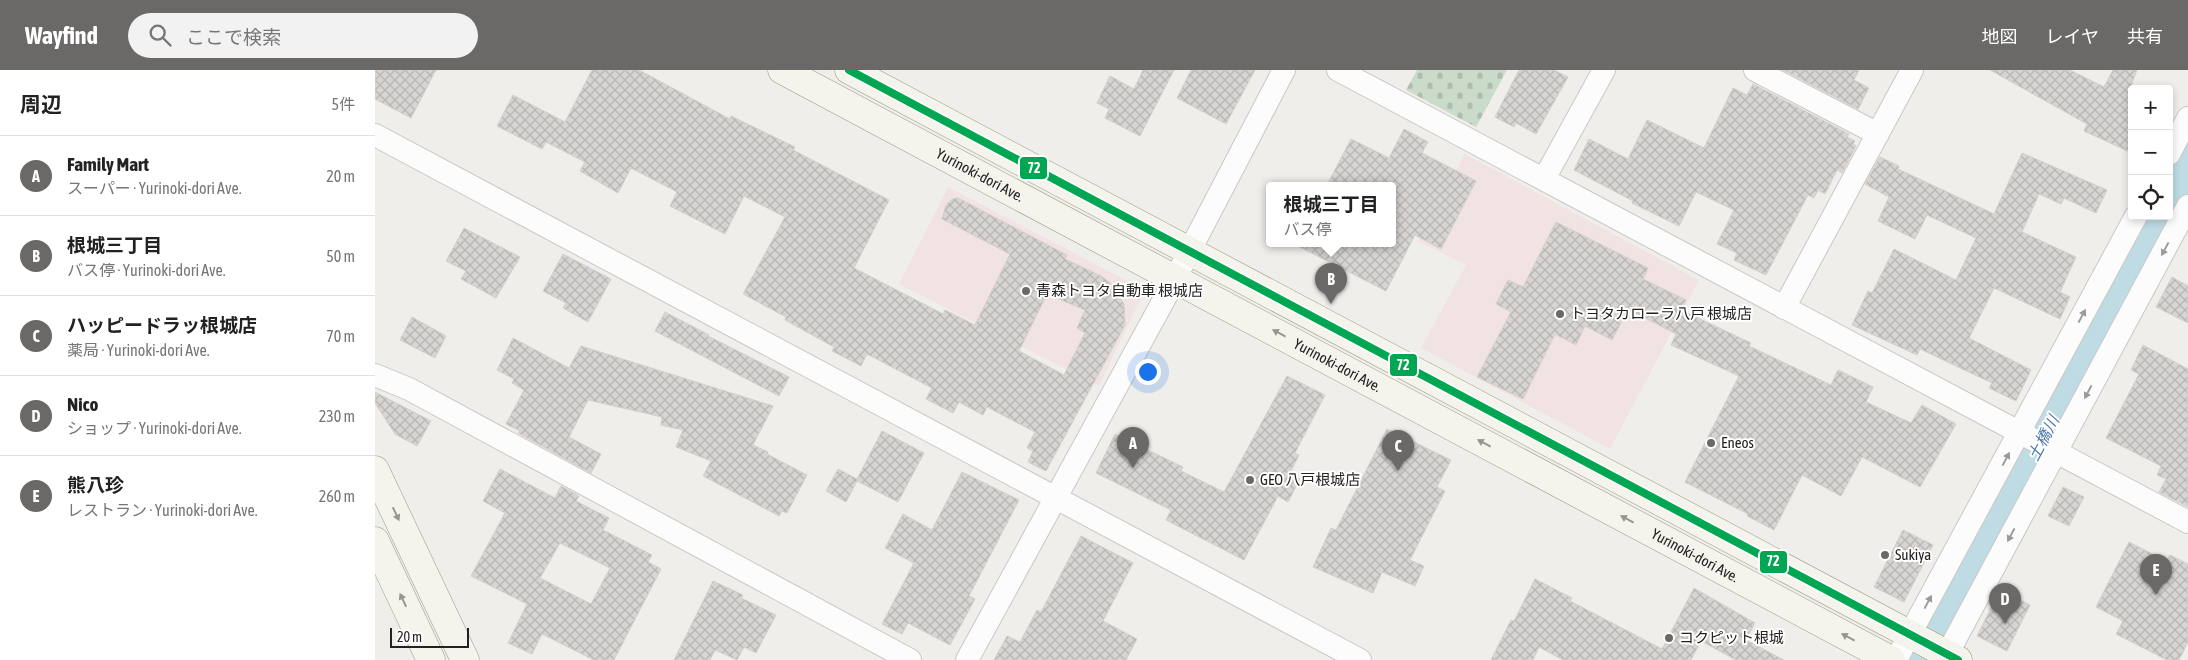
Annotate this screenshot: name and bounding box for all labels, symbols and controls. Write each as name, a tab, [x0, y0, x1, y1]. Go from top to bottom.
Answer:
search box	[128, 13, 478, 58]
icon: search	[146, 21, 174, 49]
text: Wayfind	[25, 22, 98, 49]
text: ここで検索	[186, 26, 281, 48]
text: 地図	[1982, 26, 2018, 47]
text: レイヤ	[2046, 26, 2099, 47]
text: 共有	[2127, 26, 2163, 47]
map controls	[2128, 85, 2173, 220]
button: +	[2128, 85, 2173, 130]
text: 周辺	[20, 92, 62, 116]
text: 5件	[331, 95, 355, 113]
button: −	[2128, 130, 2173, 175]
street label: Yurinoki-dori Ave.	[933, 145, 1027, 205]
text: Family Mart	[67, 153, 149, 175]
line badge: 72	[1019, 156, 1048, 180]
text: 72	[1027, 160, 1041, 176]
text: A	[32, 167, 40, 185]
text: 20 m	[326, 167, 355, 185]
button: locate	[2128, 175, 2173, 220]
text: スーパー · Yurinoki-dori Ave.	[67, 179, 242, 197]
popup	[1266, 182, 1396, 247]
text: 根城三丁目	[1283, 193, 1379, 215]
text: バス停	[1283, 220, 1332, 238]
text: 根城三丁目	[67, 234, 162, 256]
one-way arrow	[2161, 242, 2169, 256]
text: B	[32, 247, 40, 265]
text: 50 m	[326, 247, 355, 265]
text: バス停 · Yurinoki-dori Ave.	[67, 261, 226, 279]
pin: B	[1315, 263, 1347, 304]
place label: 青森トヨタ自動車 根城店	[1036, 282, 1203, 299]
marker: 青森トヨタ自動車 根城店	[1020, 285, 1032, 297]
place label: トヨタカローラ八戸 根城店	[1570, 305, 1752, 322]
marker: トヨタカローラ八戸 根城店	[1554, 308, 1566, 320]
one-way arrow	[2078, 309, 2087, 323]
text: ハッピードラッ根城店	[67, 314, 257, 336]
text: C	[32, 327, 40, 345]
text: 70 m	[326, 327, 355, 345]
one-way arrow	[1272, 329, 1286, 337]
street label: Yurinoki-dori Ave.	[1291, 335, 1384, 395]
text: 薬局 · Yurinoki-dori Ave.	[67, 341, 210, 359]
line badge: 72	[1389, 353, 1418, 377]
text: 72	[1396, 357, 1410, 373]
your location	[1135, 359, 1161, 385]
one-way arrow	[2084, 385, 2092, 400]
text: Nico	[67, 393, 99, 415]
text: D	[32, 407, 40, 425]
text: 230 m	[319, 407, 355, 425]
water label: 土橋川	[2024, 411, 2063, 463]
text: ショップ · Yurinoki-dori Ave.	[67, 419, 242, 437]
pin: A	[1117, 427, 1149, 468]
pin: C	[1382, 430, 1414, 471]
place label: Eneos	[1721, 434, 1754, 451]
marker: Eneos	[1705, 437, 1717, 449]
one-way arrow	[1477, 438, 1491, 447]
one-way arrow	[2002, 452, 2010, 466]
place label: GEO 八戸根城店	[1260, 471, 1360, 488]
text: 熊八珍	[67, 474, 124, 496]
marker: GEO 八戸根城店	[1244, 474, 1256, 486]
text: E	[33, 487, 39, 505]
text: 260 m	[319, 487, 355, 505]
text: レストラン · Yurinoki-dori Ave.	[67, 501, 258, 519]
one-way arrow	[392, 507, 400, 521]
one-way arrow	[1620, 515, 1635, 523]
street label: Yurinoki-dori Ave.	[1648, 525, 1742, 586]
one-way arrow	[2007, 528, 2015, 543]
place label: Sukiya	[1895, 546, 1931, 563]
marker: Sukiya	[1879, 549, 1891, 561]
line badge: 72	[1759, 550, 1788, 574]
text: 72	[1766, 553, 1780, 569]
pin: E	[2140, 554, 2172, 595]
pin: D	[1989, 583, 2021, 624]
one-way arrow	[398, 593, 406, 607]
one-way arrow	[1924, 595, 1932, 609]
scale bar	[390, 625, 469, 648]
text: 20 m	[397, 629, 422, 645]
place label: コクピット根城	[1679, 629, 1784, 646]
marker: コクピット根城	[1663, 632, 1675, 644]
one-way arrow	[1840, 633, 1855, 641]

